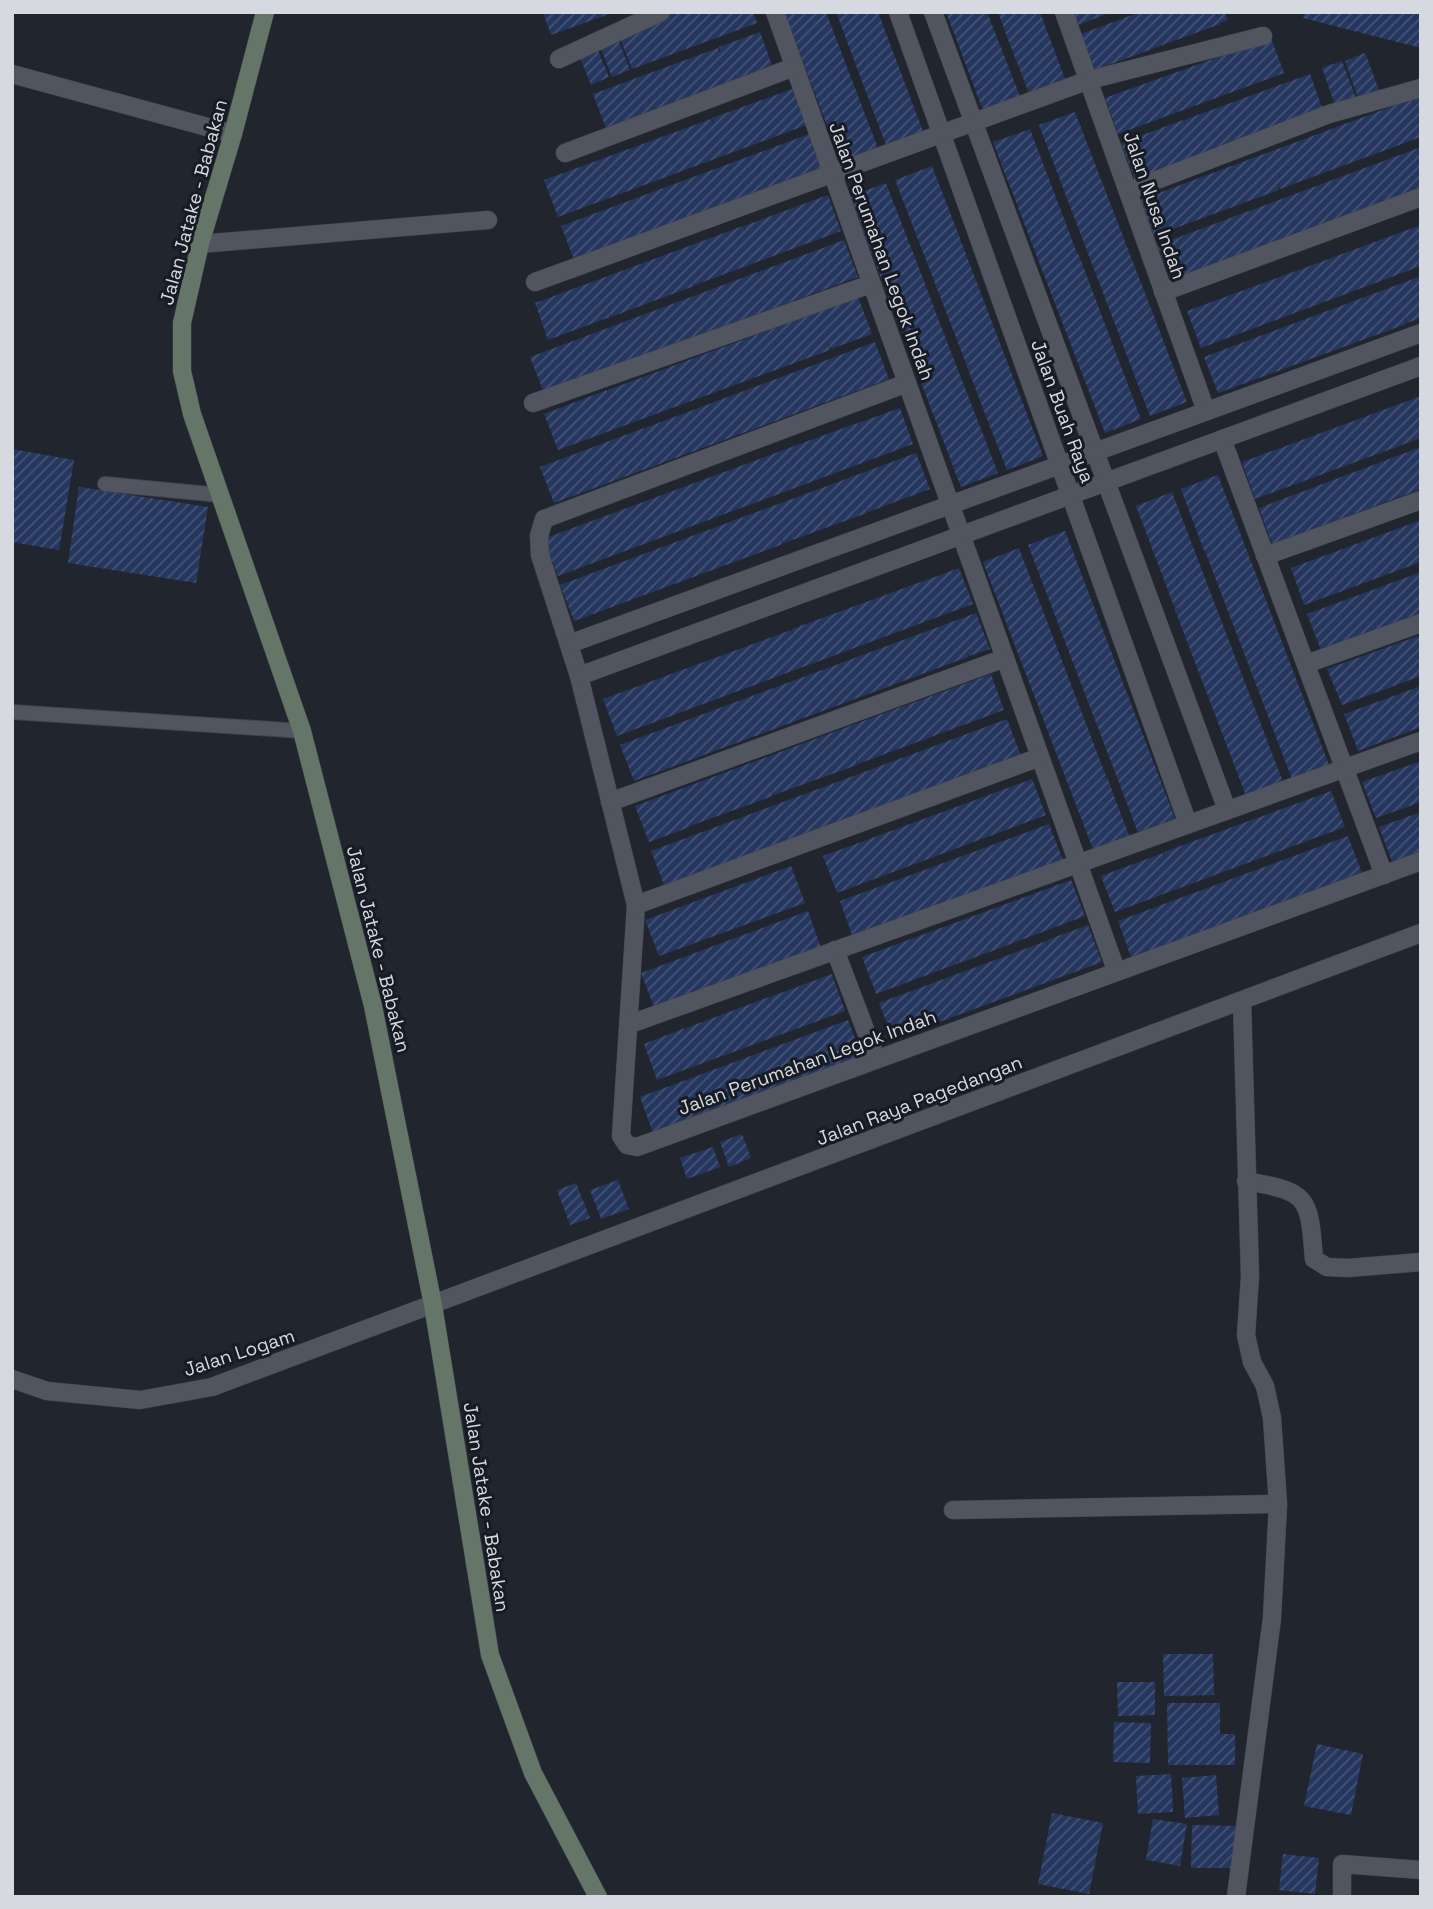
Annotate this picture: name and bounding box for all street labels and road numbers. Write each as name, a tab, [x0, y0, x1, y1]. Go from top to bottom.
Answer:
street label: Jalan Jatake - Babakan	[154, 96, 233, 308]
street label: Jalan Perumahan Legok Indah	[823, 119, 940, 384]
street label: Jalan Nusa Indah	[1117, 128, 1192, 282]
street label: Jalan Buah Raya	[1025, 336, 1100, 486]
street label: Jalan Jatake - Babakan	[341, 843, 416, 1055]
street label: Jalan Perumahan Legok Indah	[675, 1004, 940, 1121]
street label: Jalan Raya Pagedangan	[813, 1050, 1026, 1151]
street label: Jalan Logam	[180, 1323, 298, 1382]
street label: Jalan Jatake - Babakan	[458, 1400, 515, 1614]

